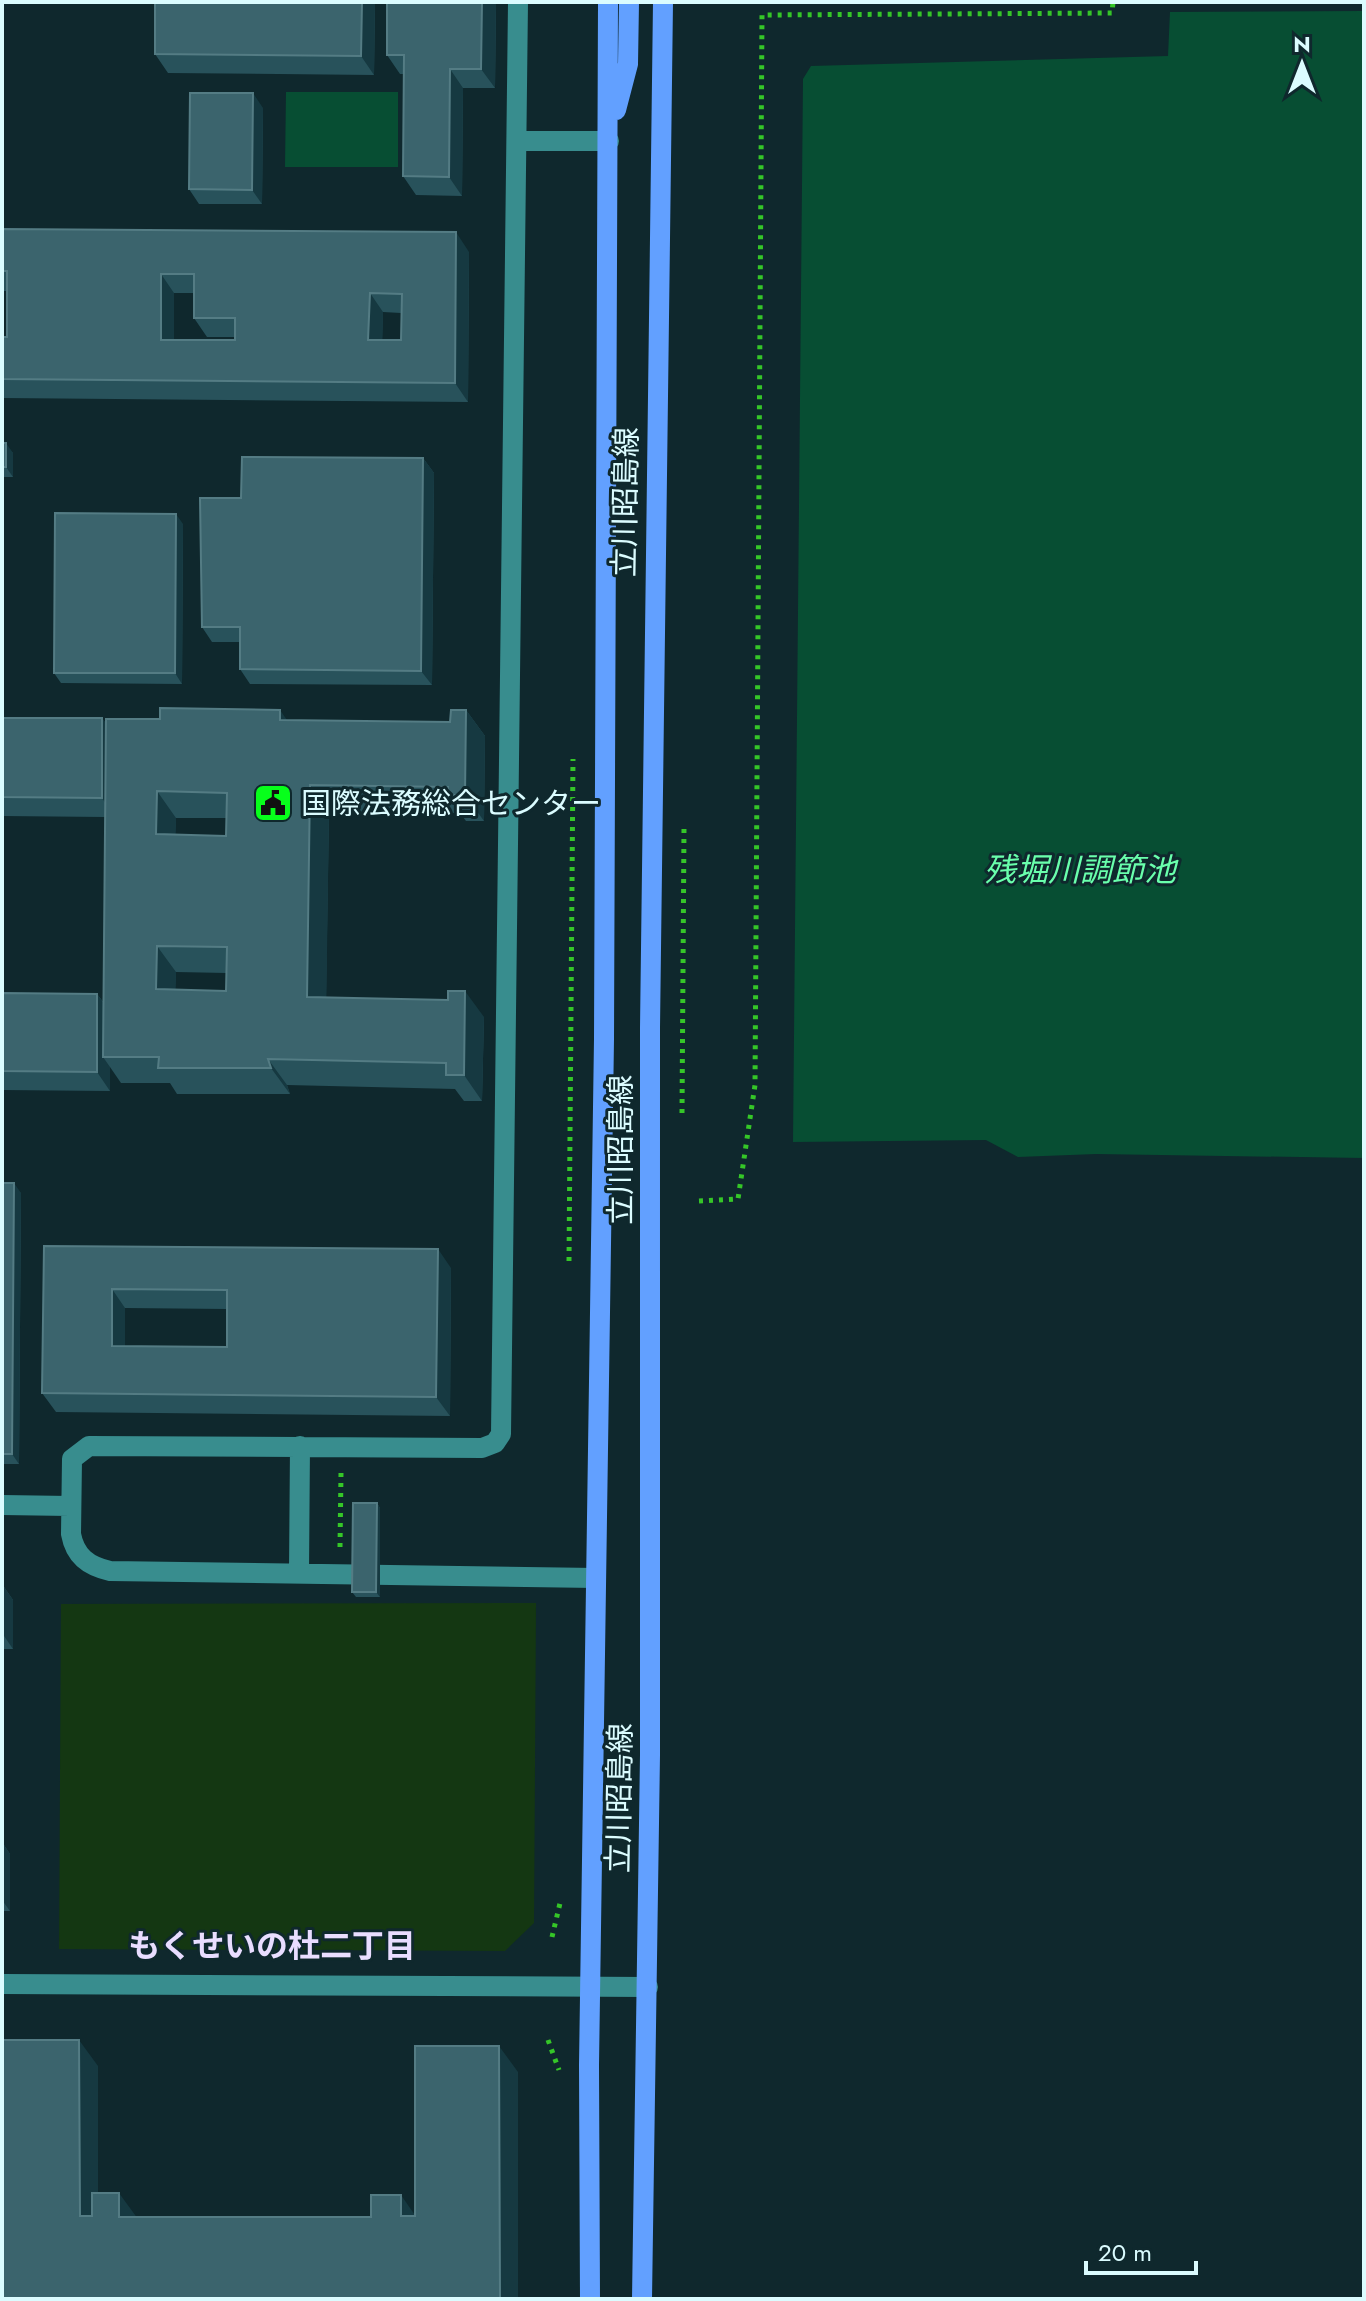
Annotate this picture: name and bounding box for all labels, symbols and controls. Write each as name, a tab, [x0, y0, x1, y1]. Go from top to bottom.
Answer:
north arrow	[1262, 24, 1342, 104]
text: N	[1293, 28, 1311, 60]
street label: 立川昭島線	[602, 427, 648, 577]
public building icon: 国際法務総合センター	[252, 782, 294, 824]
place label: 国際法務総合センター	[301, 782, 601, 825]
water label: 残堀川調節池	[984, 847, 1179, 893]
street label: 立川昭島線	[599, 1075, 642, 1225]
street label: 立川昭島線	[596, 1723, 642, 1873]
district label: もくせいの杜二丁目	[128, 1923, 416, 1969]
scale bar	[1086, 2225, 1196, 2275]
text: 20 m	[1098, 2235, 1152, 2270]

